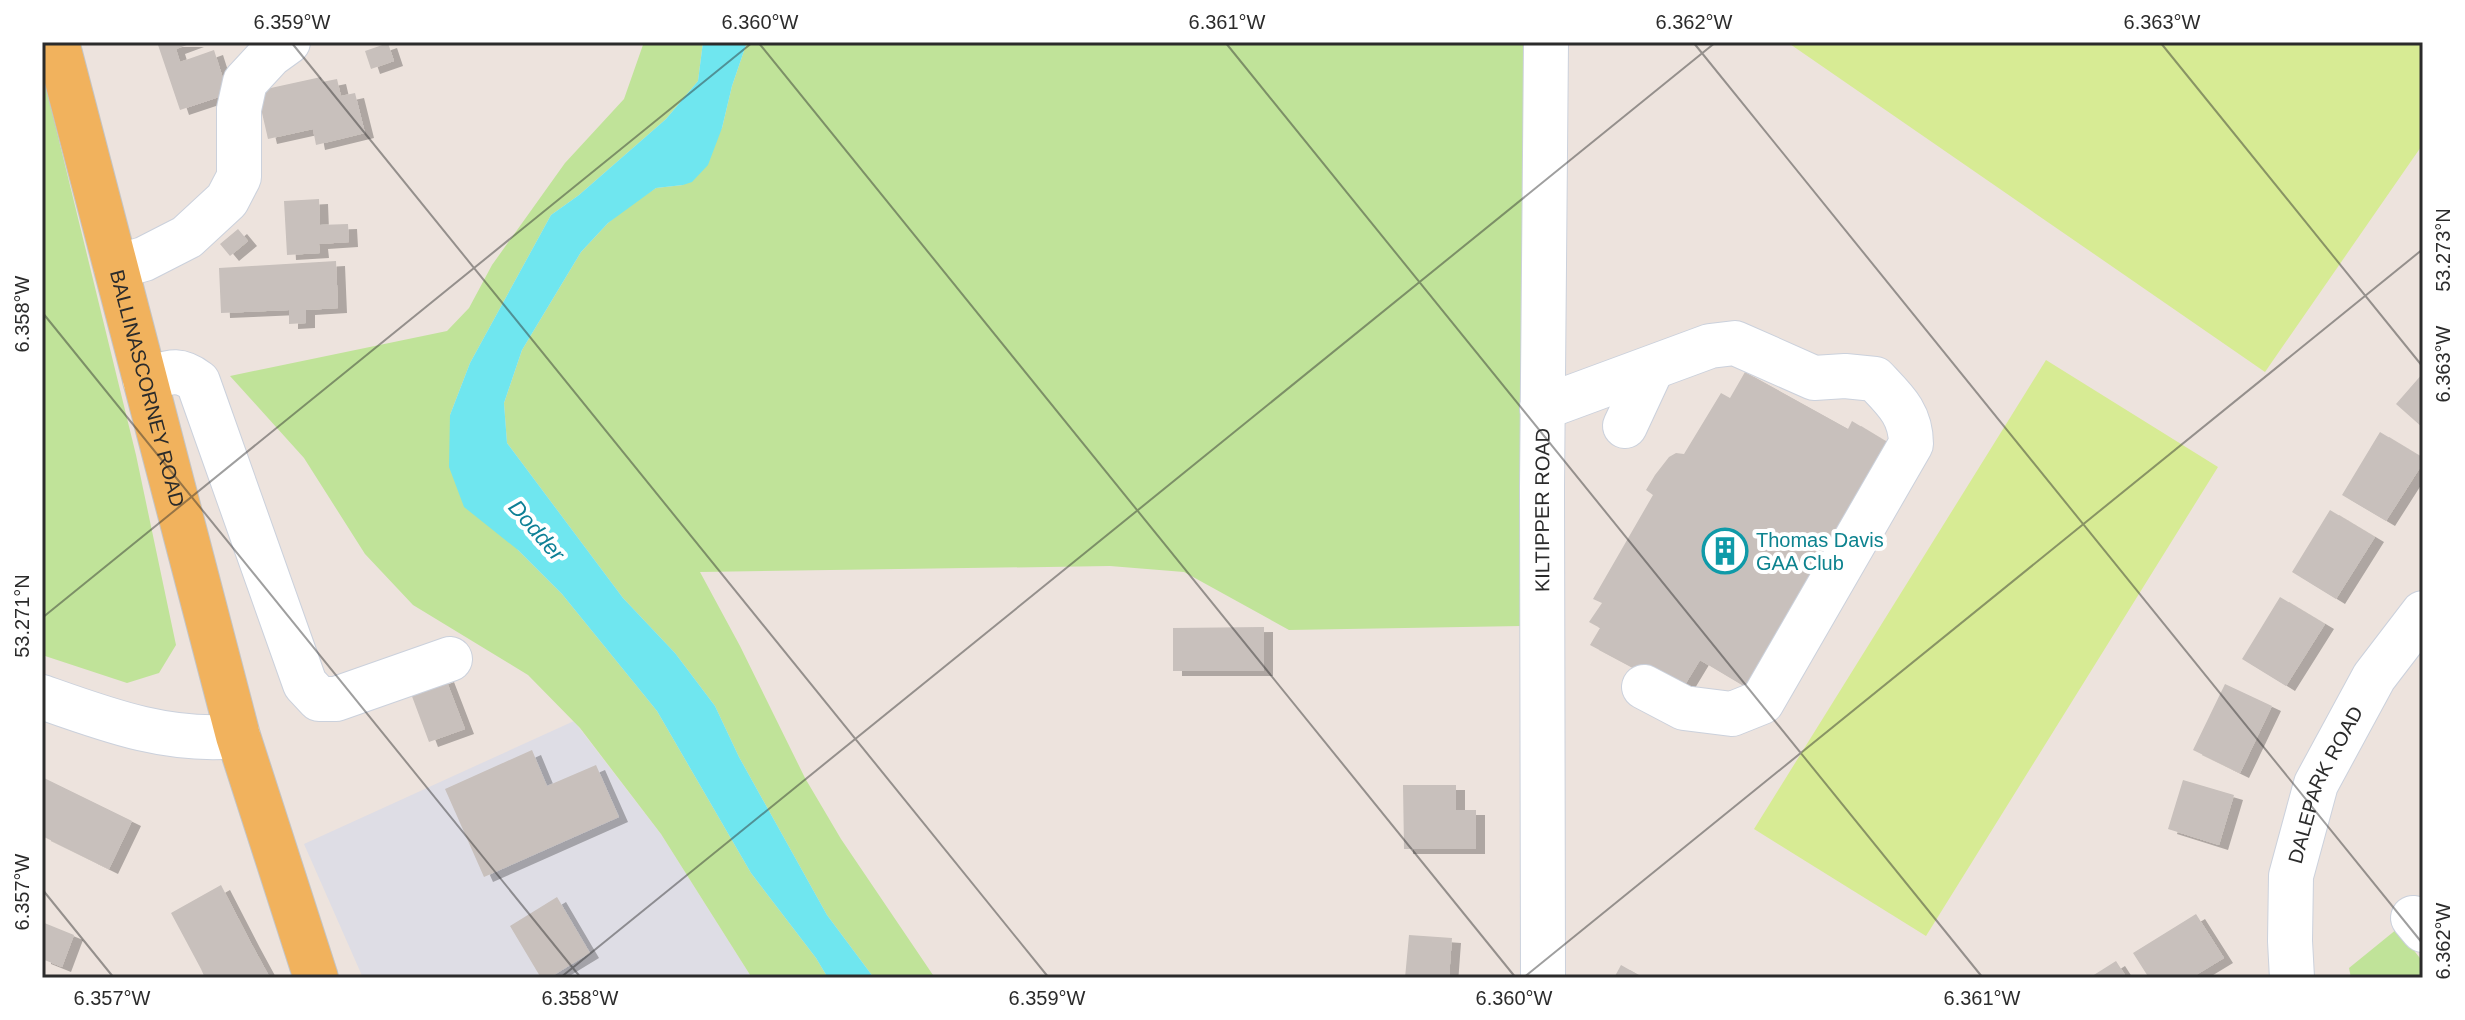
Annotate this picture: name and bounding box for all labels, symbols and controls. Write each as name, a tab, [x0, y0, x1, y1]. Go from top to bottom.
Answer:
text: 6.359°W	[254, 11, 331, 33]
text: 6.360°W	[722, 11, 799, 33]
text: 6.361°W	[1189, 11, 1266, 33]
text: 6.362°W	[1656, 11, 1733, 33]
text: 6.363°W	[2124, 11, 2201, 33]
text: 53.273°N	[2432, 208, 2454, 292]
street label: BALLINASCORNEY ROAD	[106, 267, 189, 509]
text: 6.358°W	[11, 275, 33, 352]
text: 6.363°W	[2432, 325, 2454, 402]
street label: KILTIPPER ROAD	[1531, 428, 1554, 592]
water label: Dodder	[504, 495, 571, 567]
building icon: Thomas Davis GAA Club	[1701, 527, 1749, 575]
place label: Thomas Davis GAA Club	[1756, 529, 1884, 574]
text: 53.271°N	[11, 574, 33, 658]
street label: DALEPARK ROAD	[2284, 702, 2367, 866]
text: 6.357°W	[11, 853, 33, 930]
text: 6.362°W	[2432, 902, 2454, 979]
text: 6.357°W	[74, 987, 151, 1009]
text: 6.358°W	[542, 987, 619, 1009]
text: 6.359°W	[1009, 987, 1086, 1009]
text: 6.360°W	[1476, 987, 1553, 1009]
text: 6.361°W	[1944, 987, 2021, 1009]

